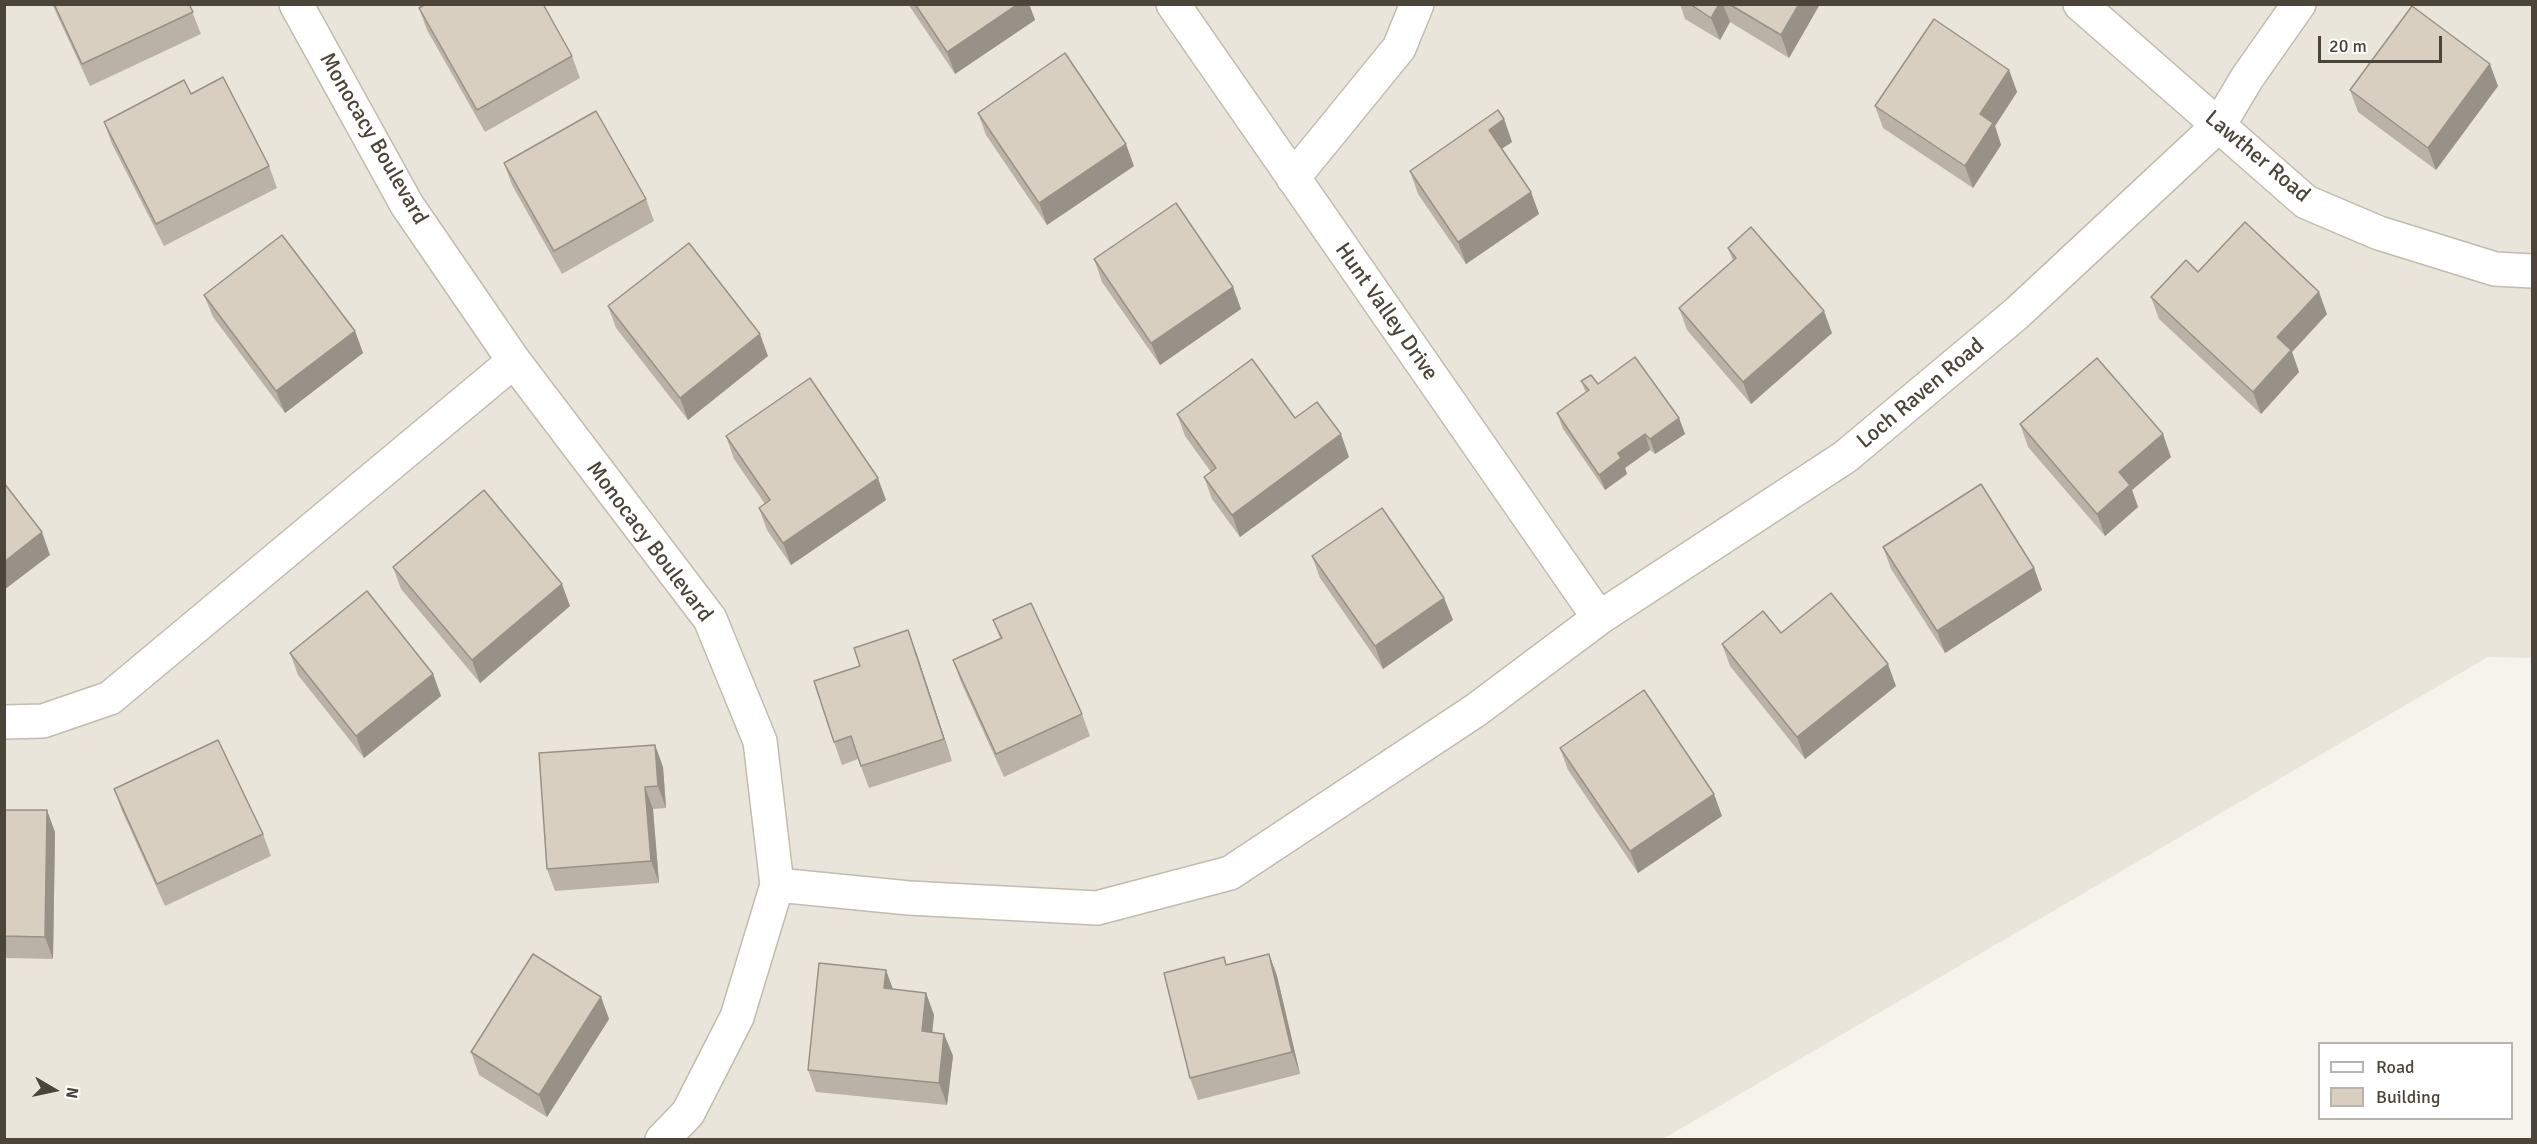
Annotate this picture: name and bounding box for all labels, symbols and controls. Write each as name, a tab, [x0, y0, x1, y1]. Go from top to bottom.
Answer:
scale bar	[2321, 24, 2446, 62]
text: 20 m	[2329, 35, 2367, 57]
street label: Monocacy Boulevard	[313, 48, 433, 230]
street label: Lawther Road	[2199, 105, 2315, 209]
street label: Hunt Valley Drive	[1329, 238, 1443, 386]
street label: Loch Raven Road	[1852, 333, 1990, 455]
street label: Monocacy Boulevard	[580, 457, 718, 627]
legend	[2318, 1042, 2513, 1120]
text: Road	[2376, 1056, 2415, 1078]
north arrow	[24, 1060, 84, 1120]
text: N	[61, 1086, 83, 1100]
text: Building	[2376, 1086, 2440, 1108]

